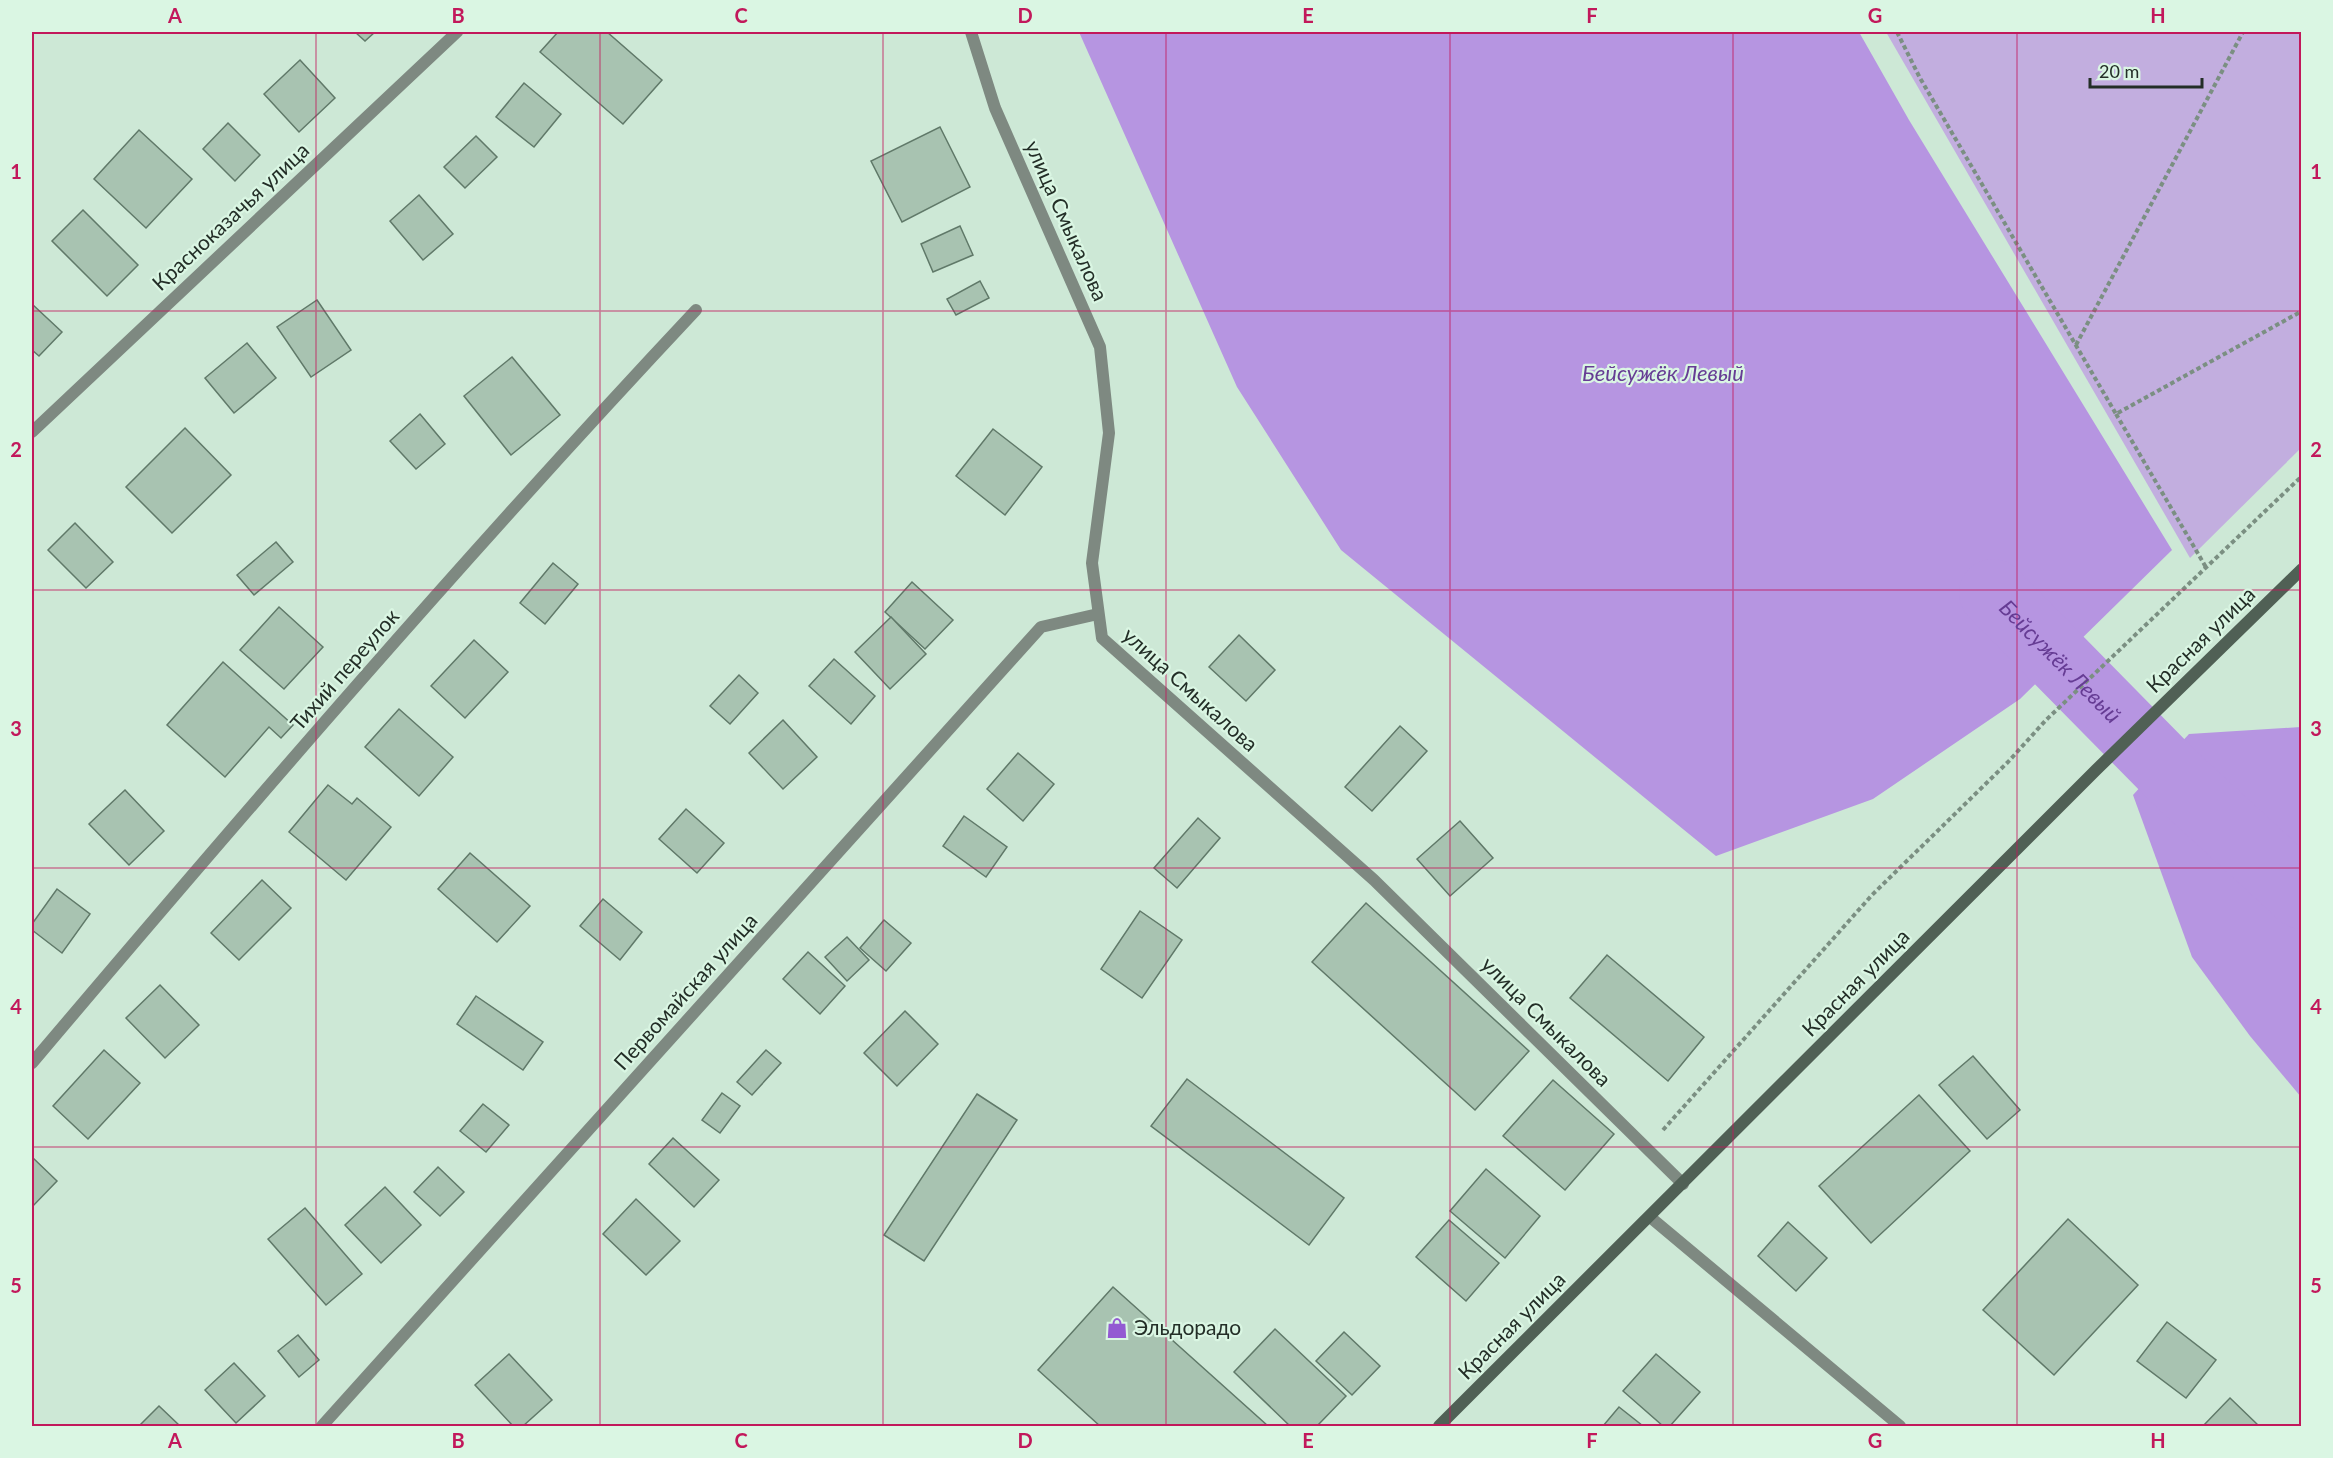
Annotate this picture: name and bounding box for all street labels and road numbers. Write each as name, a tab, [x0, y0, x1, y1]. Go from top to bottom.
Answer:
street label: улица Смыкалова	[1021, 136, 1114, 305]
street label: Красноказачья улица	[147, 137, 313, 295]
street label: Красная улица	[2140, 581, 2260, 697]
street label: Тихий переулок	[284, 603, 403, 735]
street label: улица Смыкалова	[1118, 622, 1264, 756]
street label: Первомайская улица	[608, 908, 762, 1074]
street label: Красная улица	[1796, 923, 1914, 1041]
street label: улица Смыкалова	[1477, 951, 1617, 1091]
street label: Красная улица	[1452, 1266, 1570, 1384]

